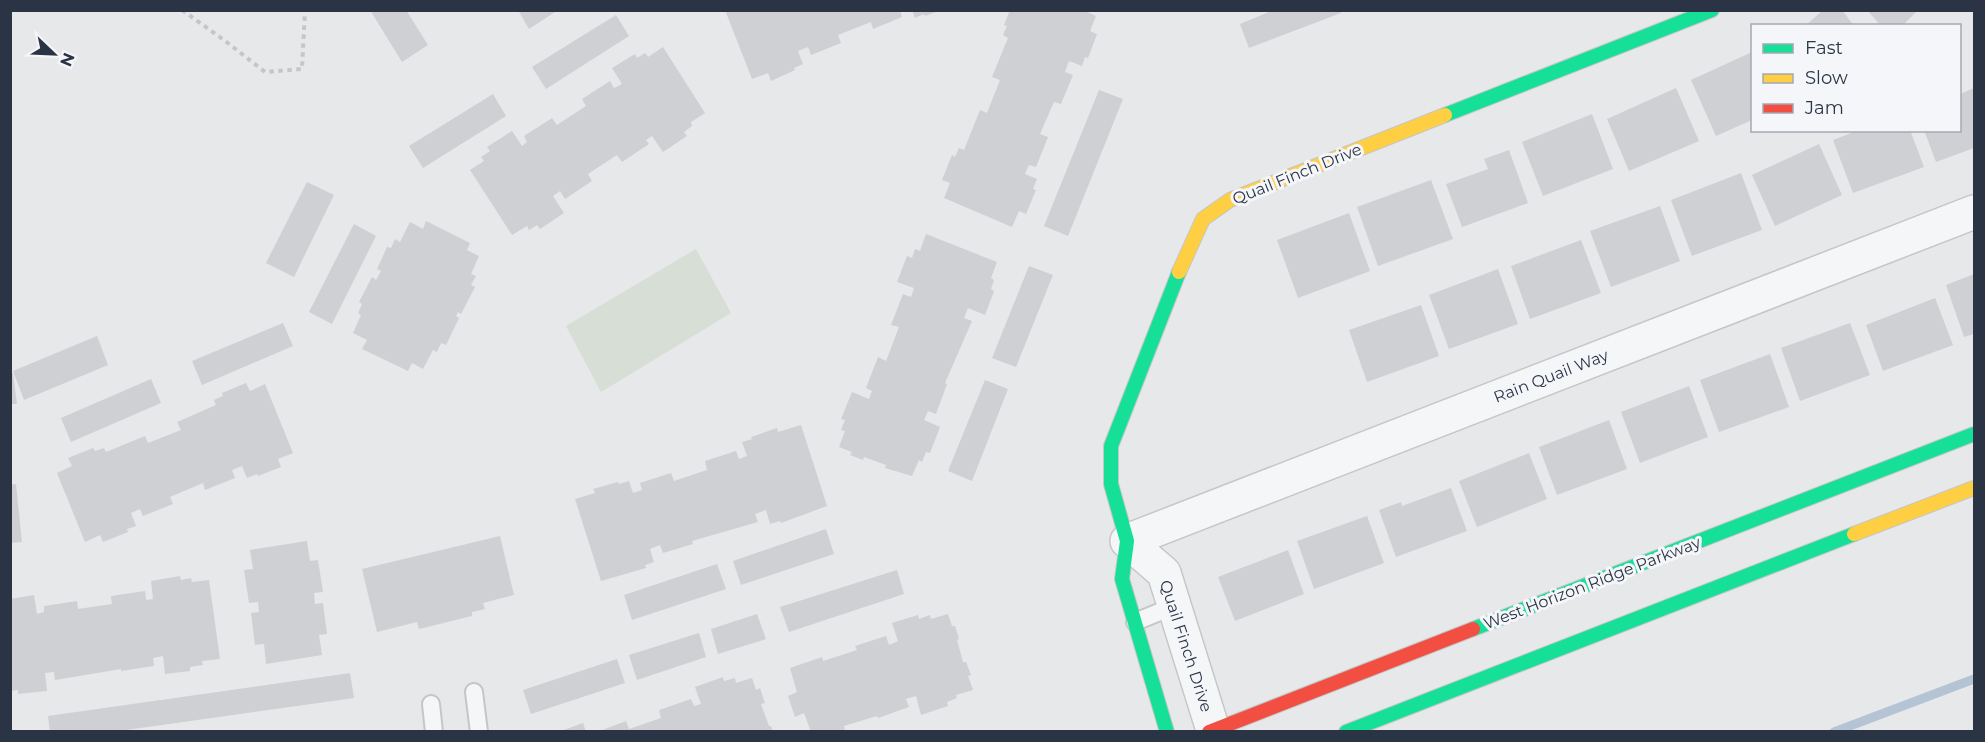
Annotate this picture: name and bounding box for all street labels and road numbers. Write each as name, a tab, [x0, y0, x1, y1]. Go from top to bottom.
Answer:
street label: Quail Finch Drive	[1230, 139, 1364, 209]
street label: Rain Quail Way	[1491, 345, 1611, 407]
street label: West Horizon Ridge Parkway	[1481, 533, 1704, 633]
street label: Quail Finch Drive	[1156, 578, 1216, 714]

